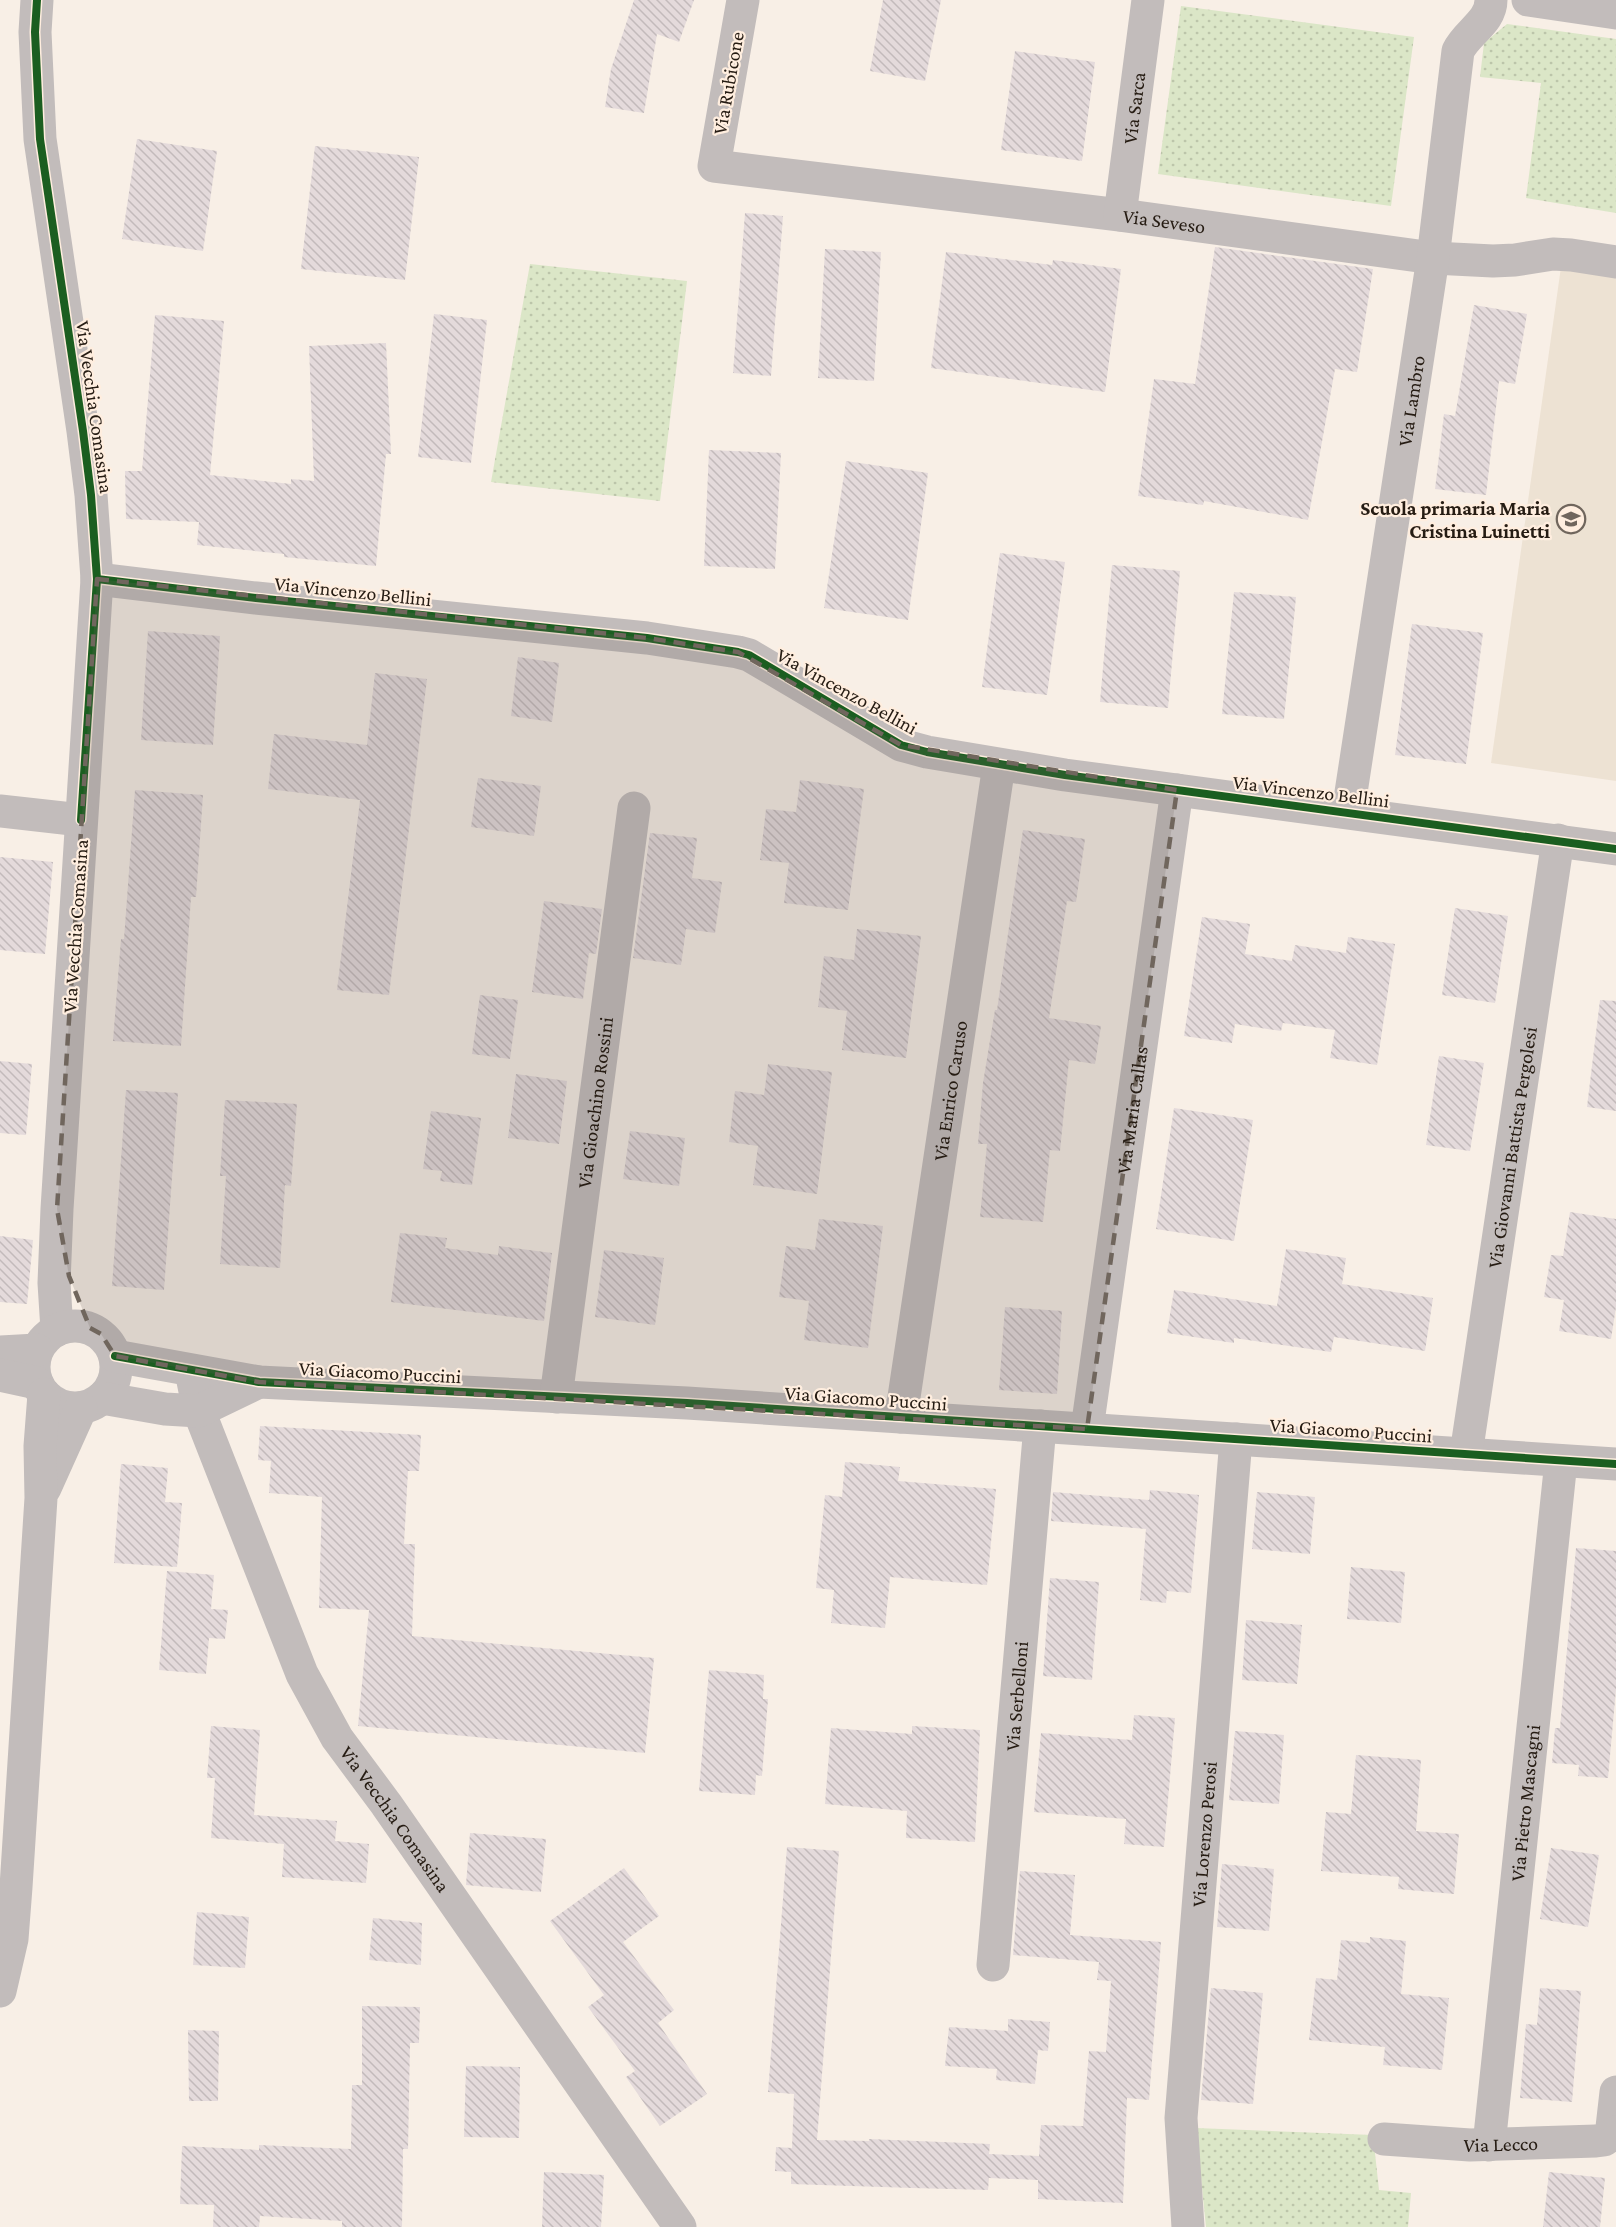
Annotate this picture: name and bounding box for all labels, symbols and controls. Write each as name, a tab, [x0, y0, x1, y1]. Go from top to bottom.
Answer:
street label: Via Rubicone	[708, 30, 748, 136]
street label: Via Sarca	[1118, 71, 1150, 145]
street label: Via Seveso	[1121, 205, 1207, 238]
street label: Via Vecchia Comasina	[72, 319, 118, 495]
street label: Via Lambro	[1393, 354, 1429, 448]
place label: Scuola primaria Maria Cristina Luinetti	[1360, 497, 1550, 542]
school or university icon: Scuola primaria Maria Cristina Luinetti	[1555, 503, 1587, 535]
street label: Via Vincenzo Bellini	[273, 572, 433, 610]
street label: Via Vincenzo Bellini	[773, 643, 921, 739]
street label: Via Vincenzo Bellini	[1231, 770, 1391, 812]
street label: Via Vecchia Comasina	[58, 838, 92, 1014]
street label: Via Gioachino Rossini	[573, 1016, 617, 1190]
street label: Via Enrico Caruso	[929, 1019, 971, 1162]
street label: Via Giovanni Battista Pergolesi	[1483, 1025, 1541, 1270]
street label: Via Maria Callas	[1112, 1045, 1152, 1176]
street label: Via Giacomo Puccini	[298, 1357, 462, 1387]
street label: Via Giacomo Puccini	[784, 1381, 948, 1415]
street label: Via Giacomo Puccini	[1269, 1413, 1433, 1447]
street label: Via Serbelloni	[1001, 1640, 1032, 1752]
street label: Via Pietro Mascagni	[1506, 1723, 1544, 1882]
street label: Via Vecchia Comasina	[336, 1742, 455, 1896]
street label: Via Lorenzo Perosi	[1187, 1761, 1221, 1908]
street label: Via Lecco	[1463, 2132, 1538, 2156]

